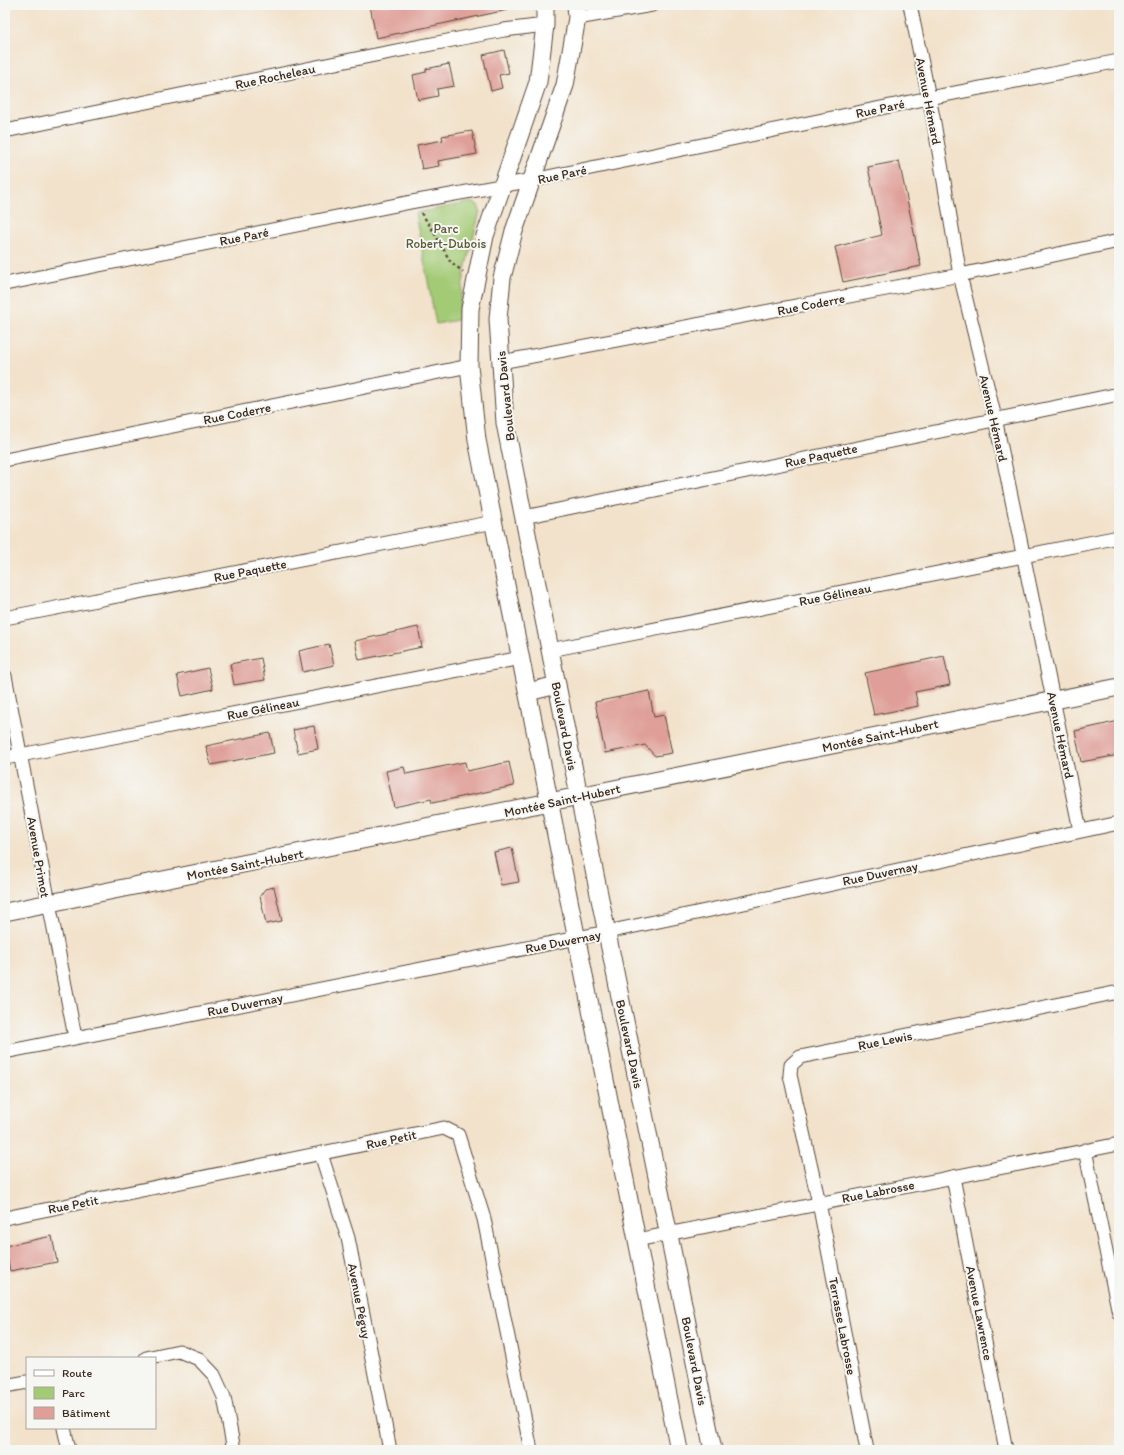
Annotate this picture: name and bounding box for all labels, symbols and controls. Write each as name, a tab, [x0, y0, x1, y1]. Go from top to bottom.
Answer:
street label: Avenue Hémard	[913, 56, 944, 146]
street label: Rue Rocheleau	[234, 61, 317, 92]
street label: Rue Paré	[854, 96, 906, 121]
street label: Rue Paré	[536, 162, 588, 187]
park label: Parc Robert-Dubois	[406, 221, 487, 251]
street label: Rue Paré	[218, 224, 270, 249]
street label: Rue Coderre	[776, 291, 846, 318]
street label: Boulevard Davis	[493, 350, 518, 442]
street label: Avenue Hémard	[976, 373, 1011, 463]
street label: Rue Coderre	[202, 400, 272, 427]
street label: Rue Paquette	[783, 440, 859, 471]
street label: Rue Paquette	[212, 556, 288, 585]
street label: Rue Gélineau	[798, 580, 872, 609]
street label: Boulevard Davis	[549, 680, 581, 772]
street label: Avenue Hémard	[1044, 690, 1077, 780]
street label: Rue Gélineau	[226, 694, 300, 723]
street label: Montée Saint-Hubert	[821, 716, 940, 755]
street label: Montée Saint-Hubert	[503, 781, 622, 820]
street label: Avenue Primot	[24, 815, 53, 899]
street label: Montée Saint-Hubert	[186, 846, 305, 883]
street label: Rue Duvernay	[841, 858, 919, 889]
street label: Rue Duvernay	[524, 927, 602, 956]
street label: Rue Duvernay	[206, 990, 284, 1019]
street label: Boulevard Davis	[613, 998, 646, 1090]
street label: Rue Lewis	[857, 1028, 914, 1053]
street label: Rue Petit	[365, 1127, 418, 1152]
street label: Rue Labrosse	[841, 1177, 916, 1206]
street label: Rue Petit	[47, 1192, 100, 1217]
street label: Avenue Péguy	[345, 1262, 374, 1340]
street label: Avenue Lawrence	[963, 1264, 996, 1362]
street label: Terrasse Labrosse	[826, 1276, 859, 1376]
street label: Boulevard Davis	[679, 1315, 711, 1407]
legend	[26, 1357, 156, 1429]
text: Route	[62, 1366, 92, 1380]
text: Parc	[62, 1386, 85, 1400]
text: Bâtiment	[62, 1406, 111, 1420]

